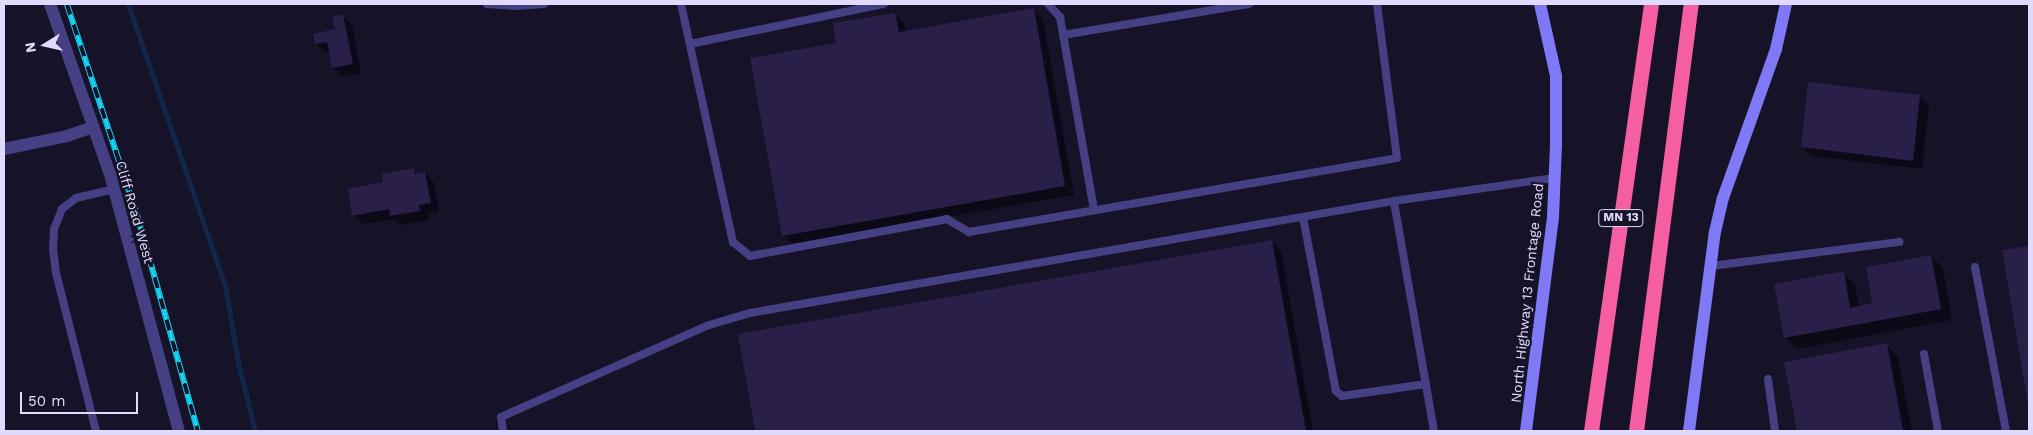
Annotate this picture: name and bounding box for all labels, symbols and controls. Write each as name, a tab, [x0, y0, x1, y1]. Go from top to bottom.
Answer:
north arrow	[20, 20, 70, 70]
text: N	[21, 41, 39, 54]
street label: Cliff Road West	[112, 158, 158, 266]
street label: North Highway 13 Frontage Road	[1507, 182, 1547, 404]
road number: MN 13	[1597, 208, 1645, 228]
scale bar	[22, 382, 140, 414]
text: 50 m	[28, 392, 65, 410]

